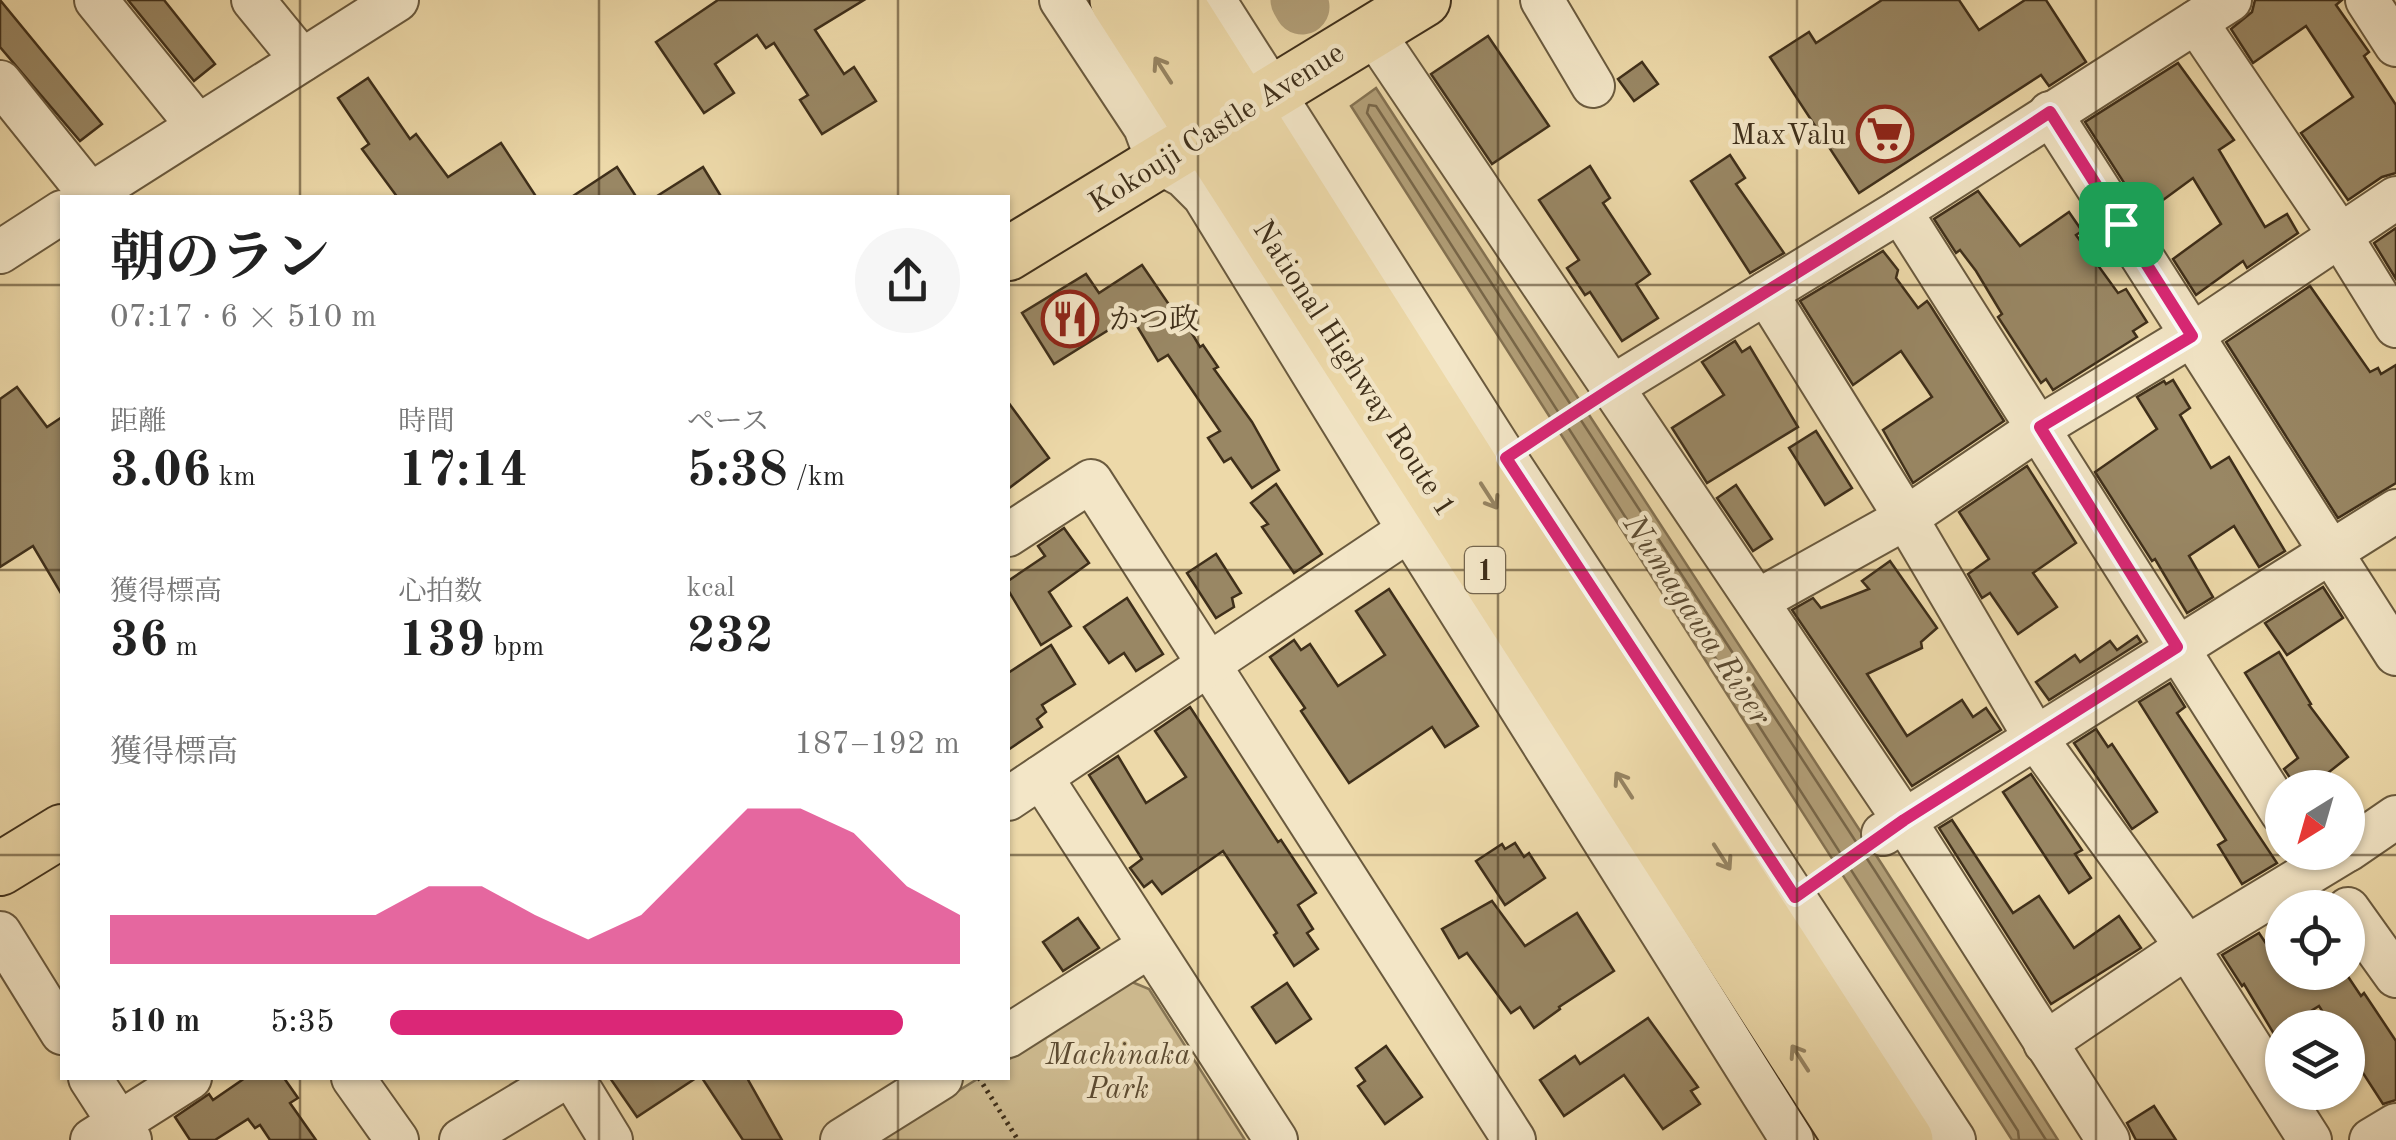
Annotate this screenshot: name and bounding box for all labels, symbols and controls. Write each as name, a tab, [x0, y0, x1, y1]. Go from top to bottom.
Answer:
street label: Kokouji Castle Avenue	[1084, 38, 1350, 219]
one-way arrow	[1153, 57, 1173, 85]
supermarket icon: MaxValu	[1855, 104, 1915, 164]
place label: MaxValu	[1731, 121, 1846, 151]
pin	[2079, 182, 2164, 267]
icon: arrive	[2094, 197, 2149, 252]
street label: National Highway Route 1	[1246, 216, 1460, 523]
button: share	[855, 228, 960, 333]
text: 朝のラン	[110, 233, 330, 288]
restaurant icon: かつ政	[1040, 289, 1100, 349]
text: 07:17 · 6 × 510 m	[110, 302, 377, 334]
place label: かつ政	[1109, 304, 1199, 336]
text: 距離	[110, 409, 166, 437]
text: 時間	[398, 409, 454, 437]
text: ペース	[687, 409, 769, 437]
text: 3.06	[110, 447, 211, 497]
text: 17:14	[398, 447, 528, 497]
text: 5:38	[687, 447, 788, 497]
text: km	[211, 464, 256, 492]
text: /km	[788, 464, 845, 492]
one-way arrow	[1478, 481, 1499, 510]
water label: Numagawa River	[1615, 509, 1776, 733]
road number: 1	[1465, 547, 1505, 593]
text: kcal	[687, 575, 735, 603]
text: 獲得標高	[110, 579, 222, 607]
text: 心拍数	[398, 579, 482, 607]
text: 232	[687, 613, 774, 663]
text: 36	[110, 617, 168, 667]
text: 139	[398, 617, 485, 667]
text: m	[168, 634, 198, 662]
text: bpm	[485, 634, 544, 662]
text: 187–192 m	[794, 729, 960, 761]
text: 獲得標高	[110, 738, 238, 770]
north arrow	[2265, 770, 2365, 870]
map controls	[2265, 770, 2365, 1110]
one-way arrow	[1613, 771, 1634, 800]
one-way arrow	[1712, 842, 1733, 871]
button: locate	[2265, 890, 2365, 990]
text: 510 m	[110, 1007, 200, 1039]
text: 5:35	[270, 1007, 335, 1039]
button: layers	[2265, 1010, 2365, 1110]
park label: Machinaka Park	[1044, 1041, 1191, 1105]
one-way arrow	[1789, 1044, 1810, 1073]

